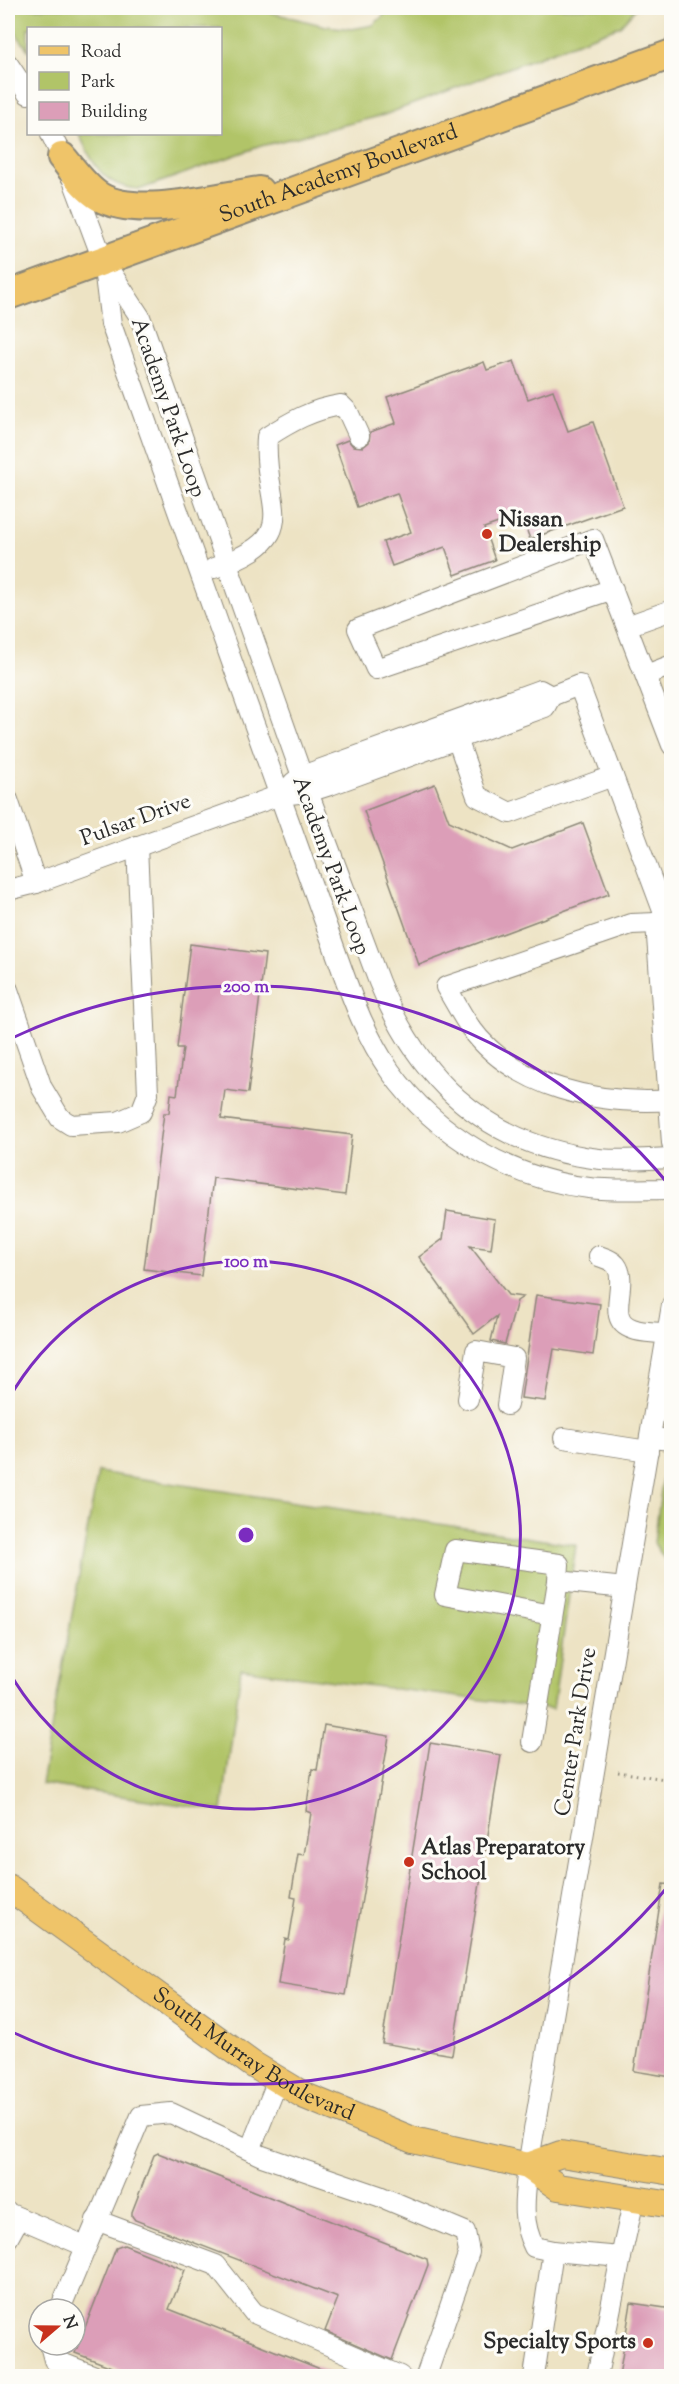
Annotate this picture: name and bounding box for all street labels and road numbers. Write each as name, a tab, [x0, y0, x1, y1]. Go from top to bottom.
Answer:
street label: South Academy Boulevard	[215, 117, 463, 233]
street label: Academy Park Loop	[121, 314, 213, 502]
street label: Academy Park Loop	[283, 772, 377, 960]
street label: Pulsar Drive	[76, 786, 196, 856]
street label: Center Park Drive	[548, 1645, 606, 1819]
street label: South Murray Boulevard	[145, 1980, 359, 2130]

